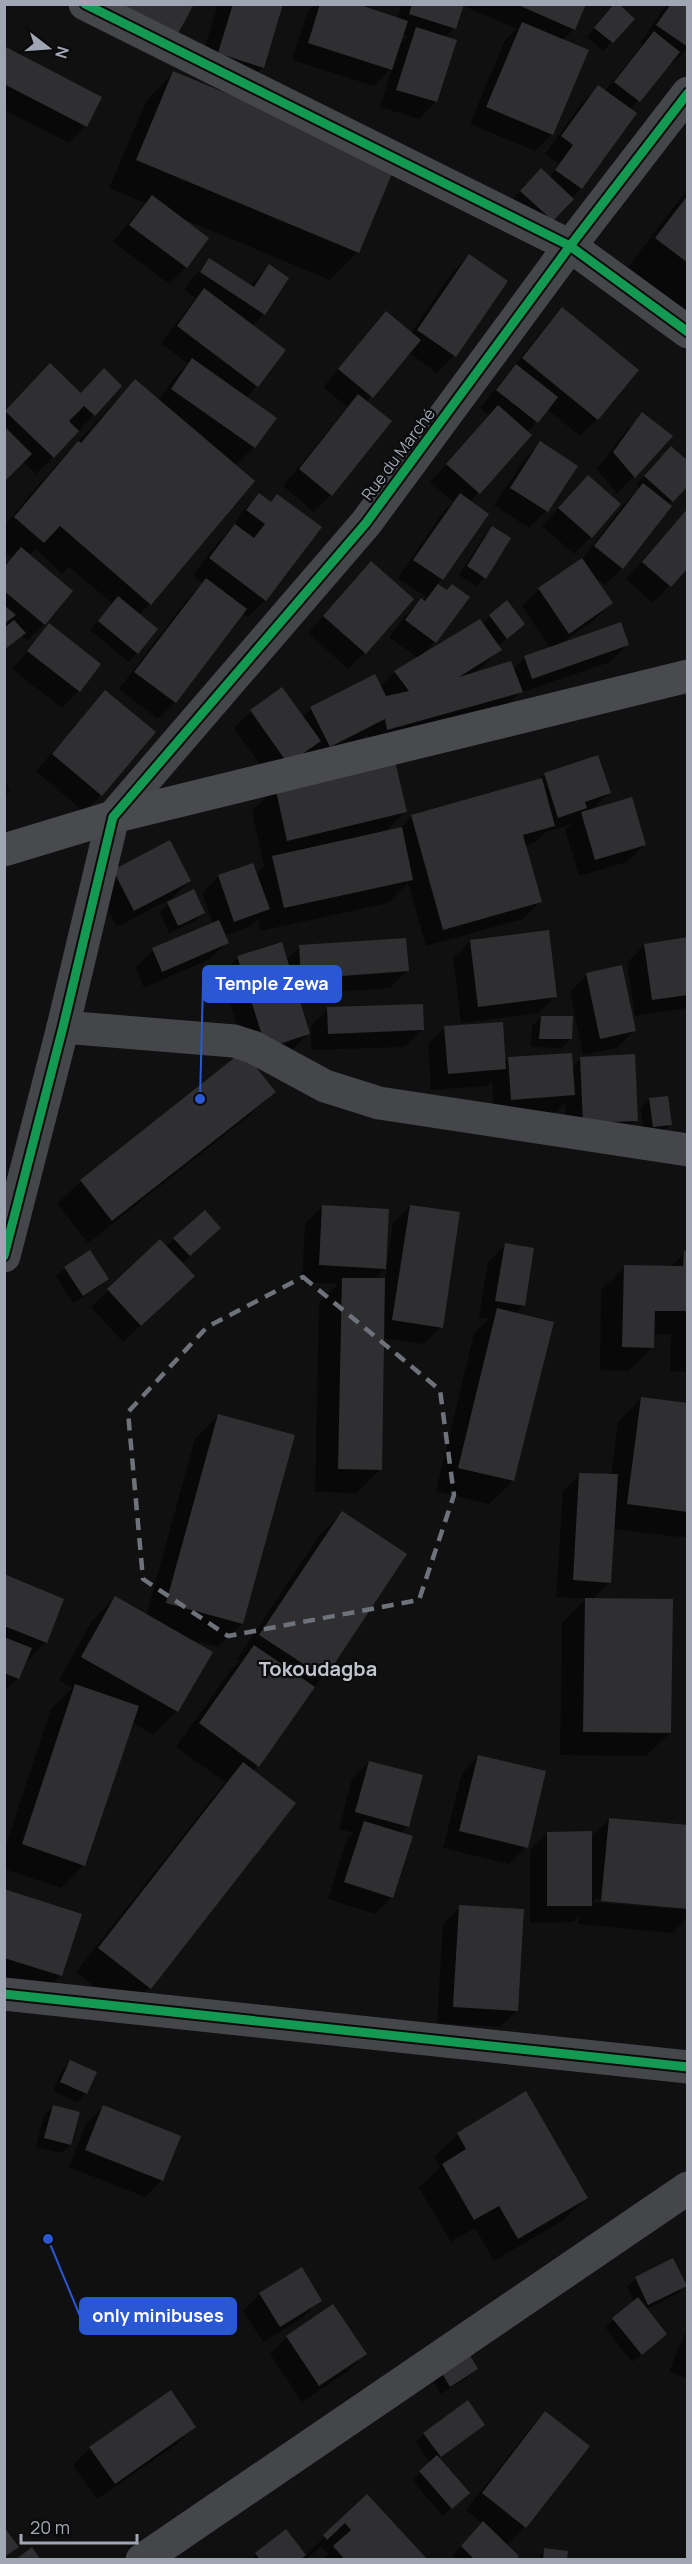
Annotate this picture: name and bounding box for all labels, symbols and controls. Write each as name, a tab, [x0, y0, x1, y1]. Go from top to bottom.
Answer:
north arrow	[18, 18, 78, 78]
text: N	[50, 44, 75, 61]
street label: Rue du Marché	[356, 403, 440, 505]
callout: Temple Zewa	[203, 966, 341, 1002]
text: Temple Zewa	[215, 971, 329, 995]
district label: Tokoudagba	[259, 1655, 377, 1682]
callout: only minibuses	[80, 2298, 236, 2334]
text: only minibuses	[92, 2303, 224, 2327]
scale bar	[21, 2507, 136, 2545]
text: 20 m	[30, 2515, 70, 2539]

